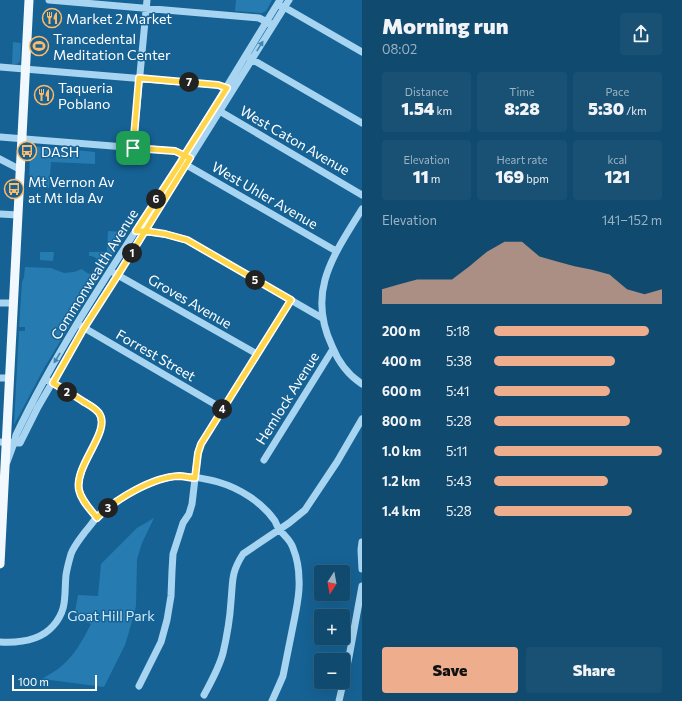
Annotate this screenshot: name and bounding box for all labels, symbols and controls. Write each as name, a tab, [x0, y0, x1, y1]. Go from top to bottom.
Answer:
restaurant icon: Market 2 Market	[41, 7, 63, 29]
place label: Market 2 Market	[66, 10, 172, 27]
text: Morning run	[382, 12, 509, 39]
button: share	[620, 13, 662, 55]
place label: Trancedental Meditation Center	[53, 30, 171, 63]
sports icon: Trancedental Meditation Center	[28, 35, 50, 57]
one-way arrow	[256, 41, 264, 51]
text: 08:02	[382, 41, 417, 57]
pin: 7	[179, 72, 199, 92]
text: 7	[186, 75, 192, 88]
place label: Taqueria Poblano	[58, 79, 113, 112]
restaurant icon: Taqueria Poblano	[33, 84, 55, 106]
text: Distance	[405, 85, 449, 98]
text: Time	[509, 85, 535, 98]
text: Pace	[605, 85, 629, 98]
text: 1.54	[401, 98, 434, 119]
text: 8:28	[504, 98, 540, 119]
text: 5:30	[588, 98, 624, 119]
street label: West Caton Avenue	[237, 102, 353, 178]
text: km	[434, 104, 452, 117]
text: /km	[624, 104, 647, 117]
pin	[116, 131, 150, 165]
icon: arrive	[122, 137, 144, 159]
bus stop icon: DASH	[16, 140, 38, 162]
place label: DASH	[41, 143, 79, 160]
text: Elevation	[403, 153, 450, 166]
text: Heart rate	[496, 153, 548, 166]
text: kcal	[607, 153, 627, 166]
street label: West Uhler Avenue	[209, 158, 321, 232]
text: 11	[413, 166, 429, 187]
text: 169	[495, 166, 524, 187]
text: 121	[604, 166, 630, 187]
text: m	[429, 172, 440, 185]
text: bpm	[524, 172, 549, 185]
place label: Mt Vernon Av at Mt Ida Av	[28, 173, 114, 206]
bus stop icon: Mt Vernon Av at Mt Ida Av	[3, 178, 25, 200]
pin: 6	[146, 189, 166, 209]
text: 6	[153, 192, 159, 205]
street label: Commonwealth Avenue	[47, 205, 141, 343]
text: Elevation	[382, 212, 437, 228]
text: 141–152 m	[602, 212, 662, 228]
pin: 1	[122, 243, 142, 263]
text: 1	[130, 246, 134, 259]
street label: Groves Avenue	[145, 270, 235, 332]
pin: 5	[245, 270, 265, 290]
text: 5	[252, 273, 258, 286]
text: 200 m	[382, 323, 420, 339]
text: 5:18	[446, 323, 470, 339]
street label: Forrest Street	[113, 325, 199, 385]
street label: Hemlock Avenue	[252, 349, 322, 447]
one-way arrow	[54, 352, 61, 364]
text: 400 m	[382, 353, 421, 369]
text: 5:38	[446, 353, 472, 369]
pin: 2	[57, 382, 77, 402]
text: 600 m	[382, 383, 421, 399]
text: 5:41	[446, 383, 470, 399]
text: 2	[64, 385, 70, 398]
pin: 4	[212, 399, 232, 419]
text: 4	[219, 402, 225, 415]
text: 800 m	[382, 413, 421, 429]
text: 5:28	[446, 413, 472, 429]
text: 1.0 km	[382, 443, 421, 459]
text: 5:11	[446, 443, 468, 459]
text: 1.2 km	[382, 473, 420, 489]
text: 5:43	[446, 473, 472, 489]
pin: 3	[98, 498, 118, 518]
text: 3	[105, 501, 111, 514]
text: 1.4 km	[382, 503, 421, 519]
text: 5:28	[446, 503, 472, 519]
north arrow	[314, 565, 350, 601]
map controls	[314, 565, 350, 689]
park label: Goat Hill Park	[67, 607, 155, 624]
button: +	[314, 609, 350, 645]
button: Save	[382, 647, 518, 693]
button: Share	[526, 647, 662, 693]
button: −	[314, 653, 350, 689]
scale bar	[12, 673, 97, 692]
text: 100 m	[18, 675, 49, 688]

